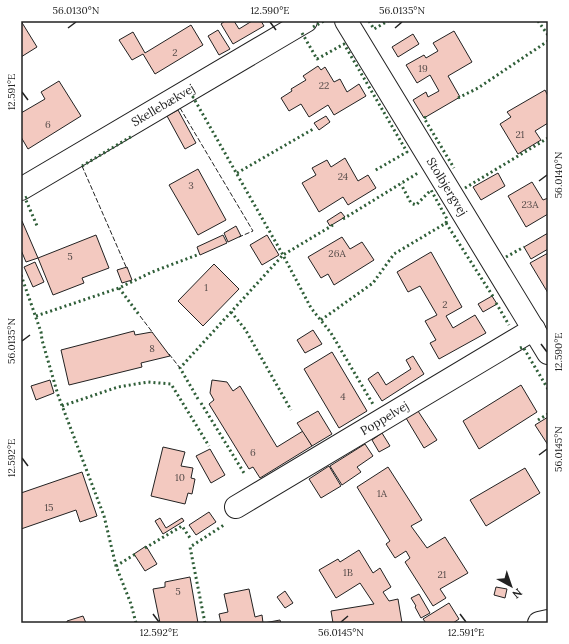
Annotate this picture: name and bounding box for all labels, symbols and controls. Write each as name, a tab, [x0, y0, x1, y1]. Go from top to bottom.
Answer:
text: 56.0130°N	[53, 4, 100, 17]
text: 12.590°E	[250, 4, 290, 17]
text: 56.0135°N	[379, 4, 425, 17]
house number: 2	[172, 46, 178, 59]
house number: 19	[418, 62, 428, 75]
text: 12.591°E	[5, 74, 18, 110]
house number: 22	[319, 79, 329, 92]
street label: Skellebækvej	[128, 80, 197, 129]
house number: 6	[45, 118, 51, 131]
house number: 21	[515, 128, 525, 141]
text: 56.0140°N	[552, 151, 565, 198]
street label: Stolbjergvej	[424, 154, 471, 219]
house number: 24	[338, 170, 349, 183]
house number: 3	[188, 179, 194, 192]
house number: 23A	[521, 198, 539, 211]
house number: 26A	[328, 247, 346, 260]
house number: 5	[67, 250, 73, 263]
house number: 1	[204, 281, 208, 294]
house number: 2	[442, 298, 448, 311]
text: 56.0135°N	[5, 318, 18, 364]
text: 12.590°E	[552, 332, 565, 372]
house number: 8	[149, 342, 155, 355]
house number: 4	[340, 390, 346, 403]
street label: Poppelvej	[357, 398, 411, 438]
text: 56.0145°N	[552, 426, 565, 472]
text: 12.592°E	[5, 439, 18, 477]
house number: 6	[250, 446, 256, 459]
house number: 10	[175, 471, 185, 484]
house number: 1A	[377, 487, 388, 500]
house number: 15	[44, 501, 54, 514]
house number: 1B	[343, 566, 353, 579]
north arrow	[491, 566, 531, 606]
house number: 21	[437, 568, 447, 581]
house number: 5	[175, 585, 181, 598]
text: N	[509, 586, 525, 602]
text: 12.592°E	[140, 626, 178, 639]
text: 56.0145°N	[318, 626, 364, 639]
text: 12.591°E	[448, 626, 484, 639]

